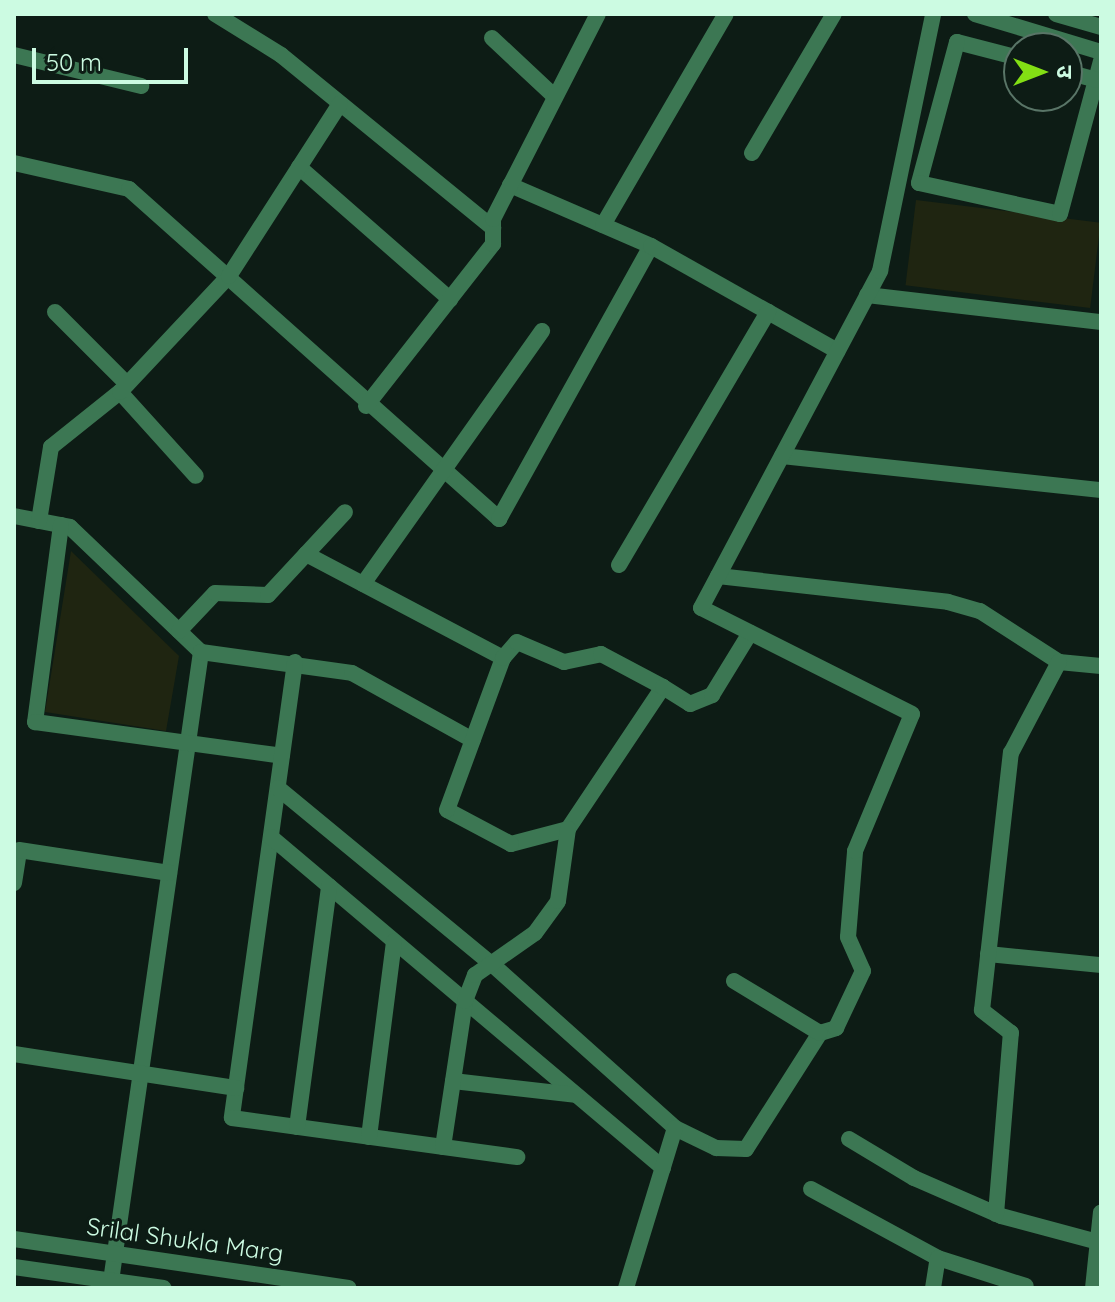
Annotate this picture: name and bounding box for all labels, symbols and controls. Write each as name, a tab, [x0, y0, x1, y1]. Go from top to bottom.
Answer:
scale bar	[36, 32, 192, 82]
north arrow	[1003, 32, 1083, 112]
text: 50 m	[46, 47, 102, 77]
text: उ	[1051, 66, 1079, 78]
street label: Srilal Shukla Marg	[85, 1212, 285, 1268]

